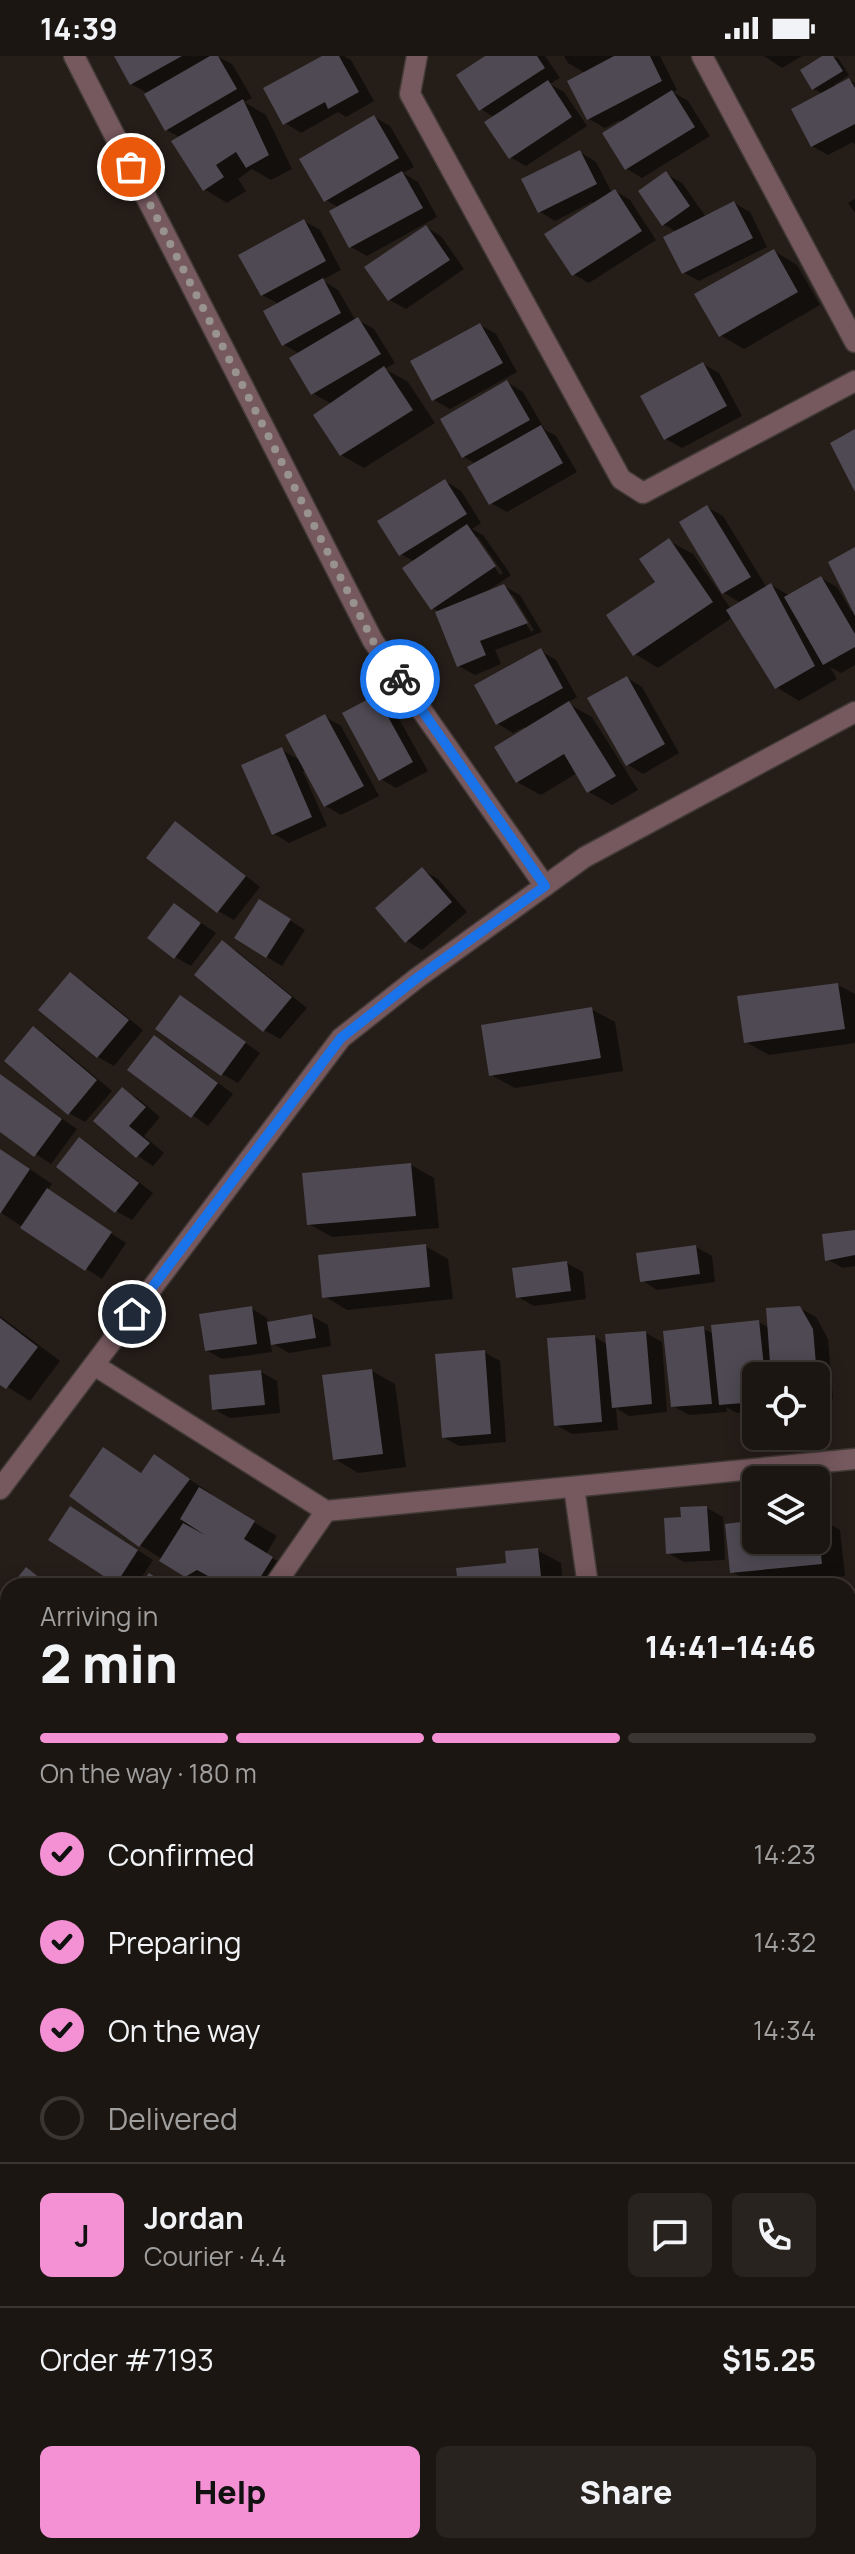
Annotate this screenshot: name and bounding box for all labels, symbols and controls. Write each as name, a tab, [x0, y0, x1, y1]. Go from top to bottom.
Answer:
text: 14:39	[40, 8, 118, 49]
pin	[97, 133, 165, 201]
icon: bag	[109, 145, 153, 189]
courier	[360, 639, 440, 719]
icon: bike	[378, 657, 422, 701]
pin	[98, 1280, 166, 1348]
icon: home	[110, 1292, 154, 1336]
map controls	[742, 1362, 830, 1554]
button: locate	[742, 1362, 830, 1450]
button: layers	[742, 1466, 830, 1554]
text: Arriving in	[40, 1598, 158, 1634]
text: 14:41–14:46	[645, 1626, 816, 1667]
text: 2 min	[40, 1628, 178, 1699]
text: On the way · 180 m	[40, 1755, 257, 1791]
icon: check	[40, 1832, 84, 1876]
text: Confirmed	[108, 1834, 255, 1875]
text: 14:23	[754, 1836, 816, 1872]
icon: check	[40, 1920, 84, 1964]
text: Preparing	[108, 1922, 242, 1963]
text: 14:32	[754, 1924, 816, 1960]
icon: check	[40, 2008, 84, 2052]
text: On the way	[108, 2010, 261, 2051]
text: 14:34	[753, 2012, 816, 2048]
text: Delivered	[108, 2098, 238, 2139]
button: chat	[628, 2193, 712, 2277]
button: phone	[732, 2193, 816, 2277]
text: Jordan	[144, 2197, 244, 2238]
text: J	[74, 2215, 90, 2256]
text: Courier · 4.4	[144, 2238, 286, 2274]
text: Order #7193	[40, 2339, 214, 2380]
text: $15.25	[722, 2339, 816, 2380]
button: Help	[40, 2446, 420, 2538]
button: Share	[436, 2446, 816, 2538]

